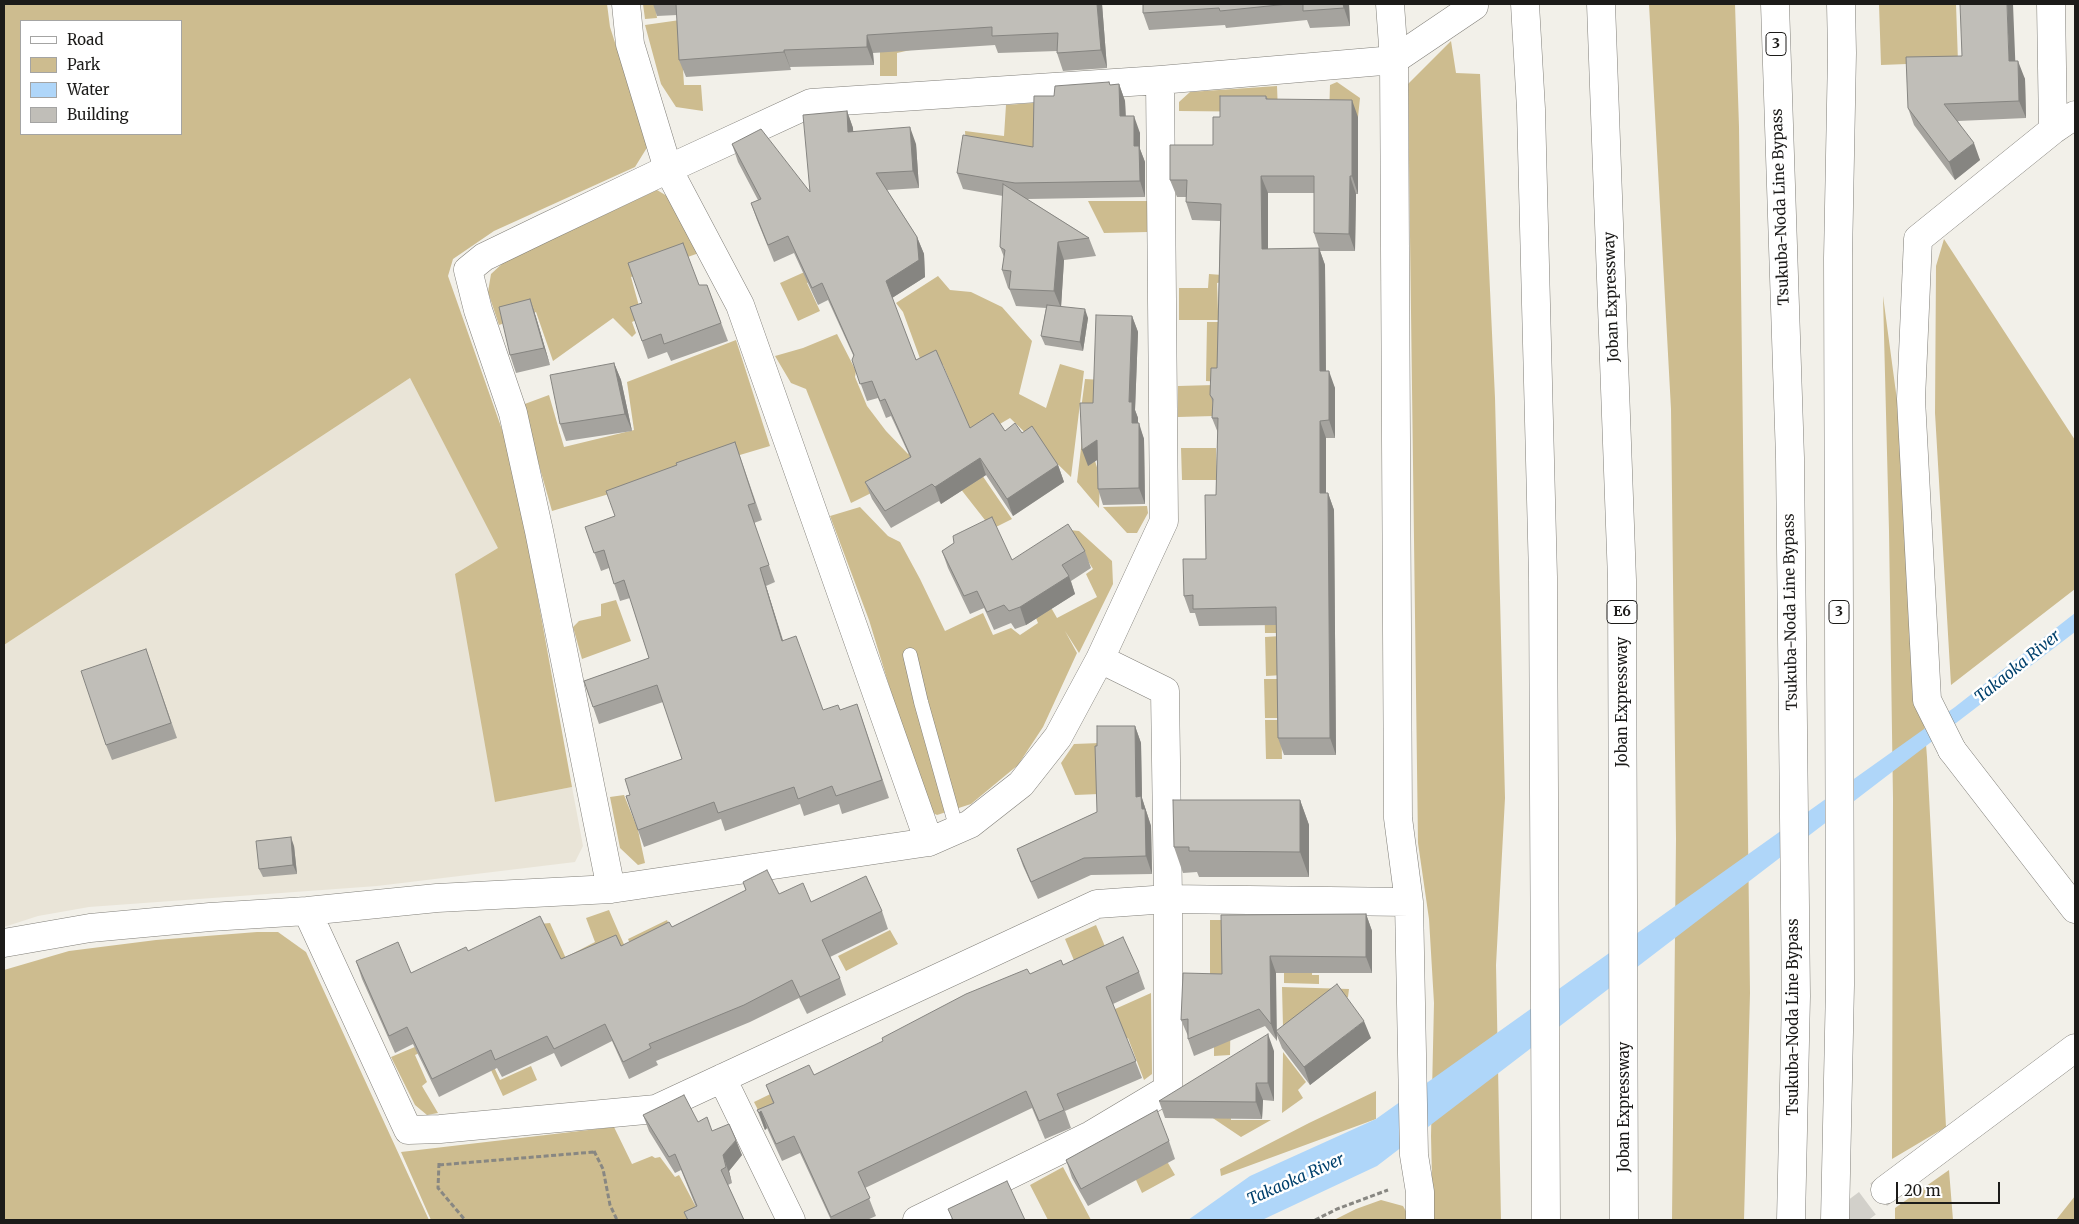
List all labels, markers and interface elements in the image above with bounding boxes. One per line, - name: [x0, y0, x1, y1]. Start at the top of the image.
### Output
- legend: [20, 20, 182, 135]
- text: Road: [67, 30, 103, 49]
- road number: 3: [1766, 33, 1786, 56]
- text: Park: [67, 55, 100, 74]
- text: Water: [67, 80, 109, 99]
- text: Building: [67, 105, 129, 124]
- street label: Tsukuba-Noda Line Bypass: [1769, 108, 1793, 306]
- street label: Joban Expressway: [1601, 231, 1623, 363]
- street label: Tsukuba-Noda Line Bypass: [1780, 513, 1802, 711]
- road number: E6: [1607, 600, 1637, 624]
- road number: 3: [1829, 600, 1849, 624]
- water label: Takaoka River: [1971, 627, 2065, 707]
- street label: Joban Expressway: [1614, 637, 1632, 767]
- street label: Tsukuba-Noda Line Bypass: [1785, 918, 1803, 1116]
- street label: Joban Expressway: [1616, 1042, 1634, 1172]
- water label: Takaoka River: [1244, 1150, 1348, 1210]
- scale bar: [1899, 1172, 2003, 1204]
- text: 20 m: [1904, 1181, 1941, 1200]

